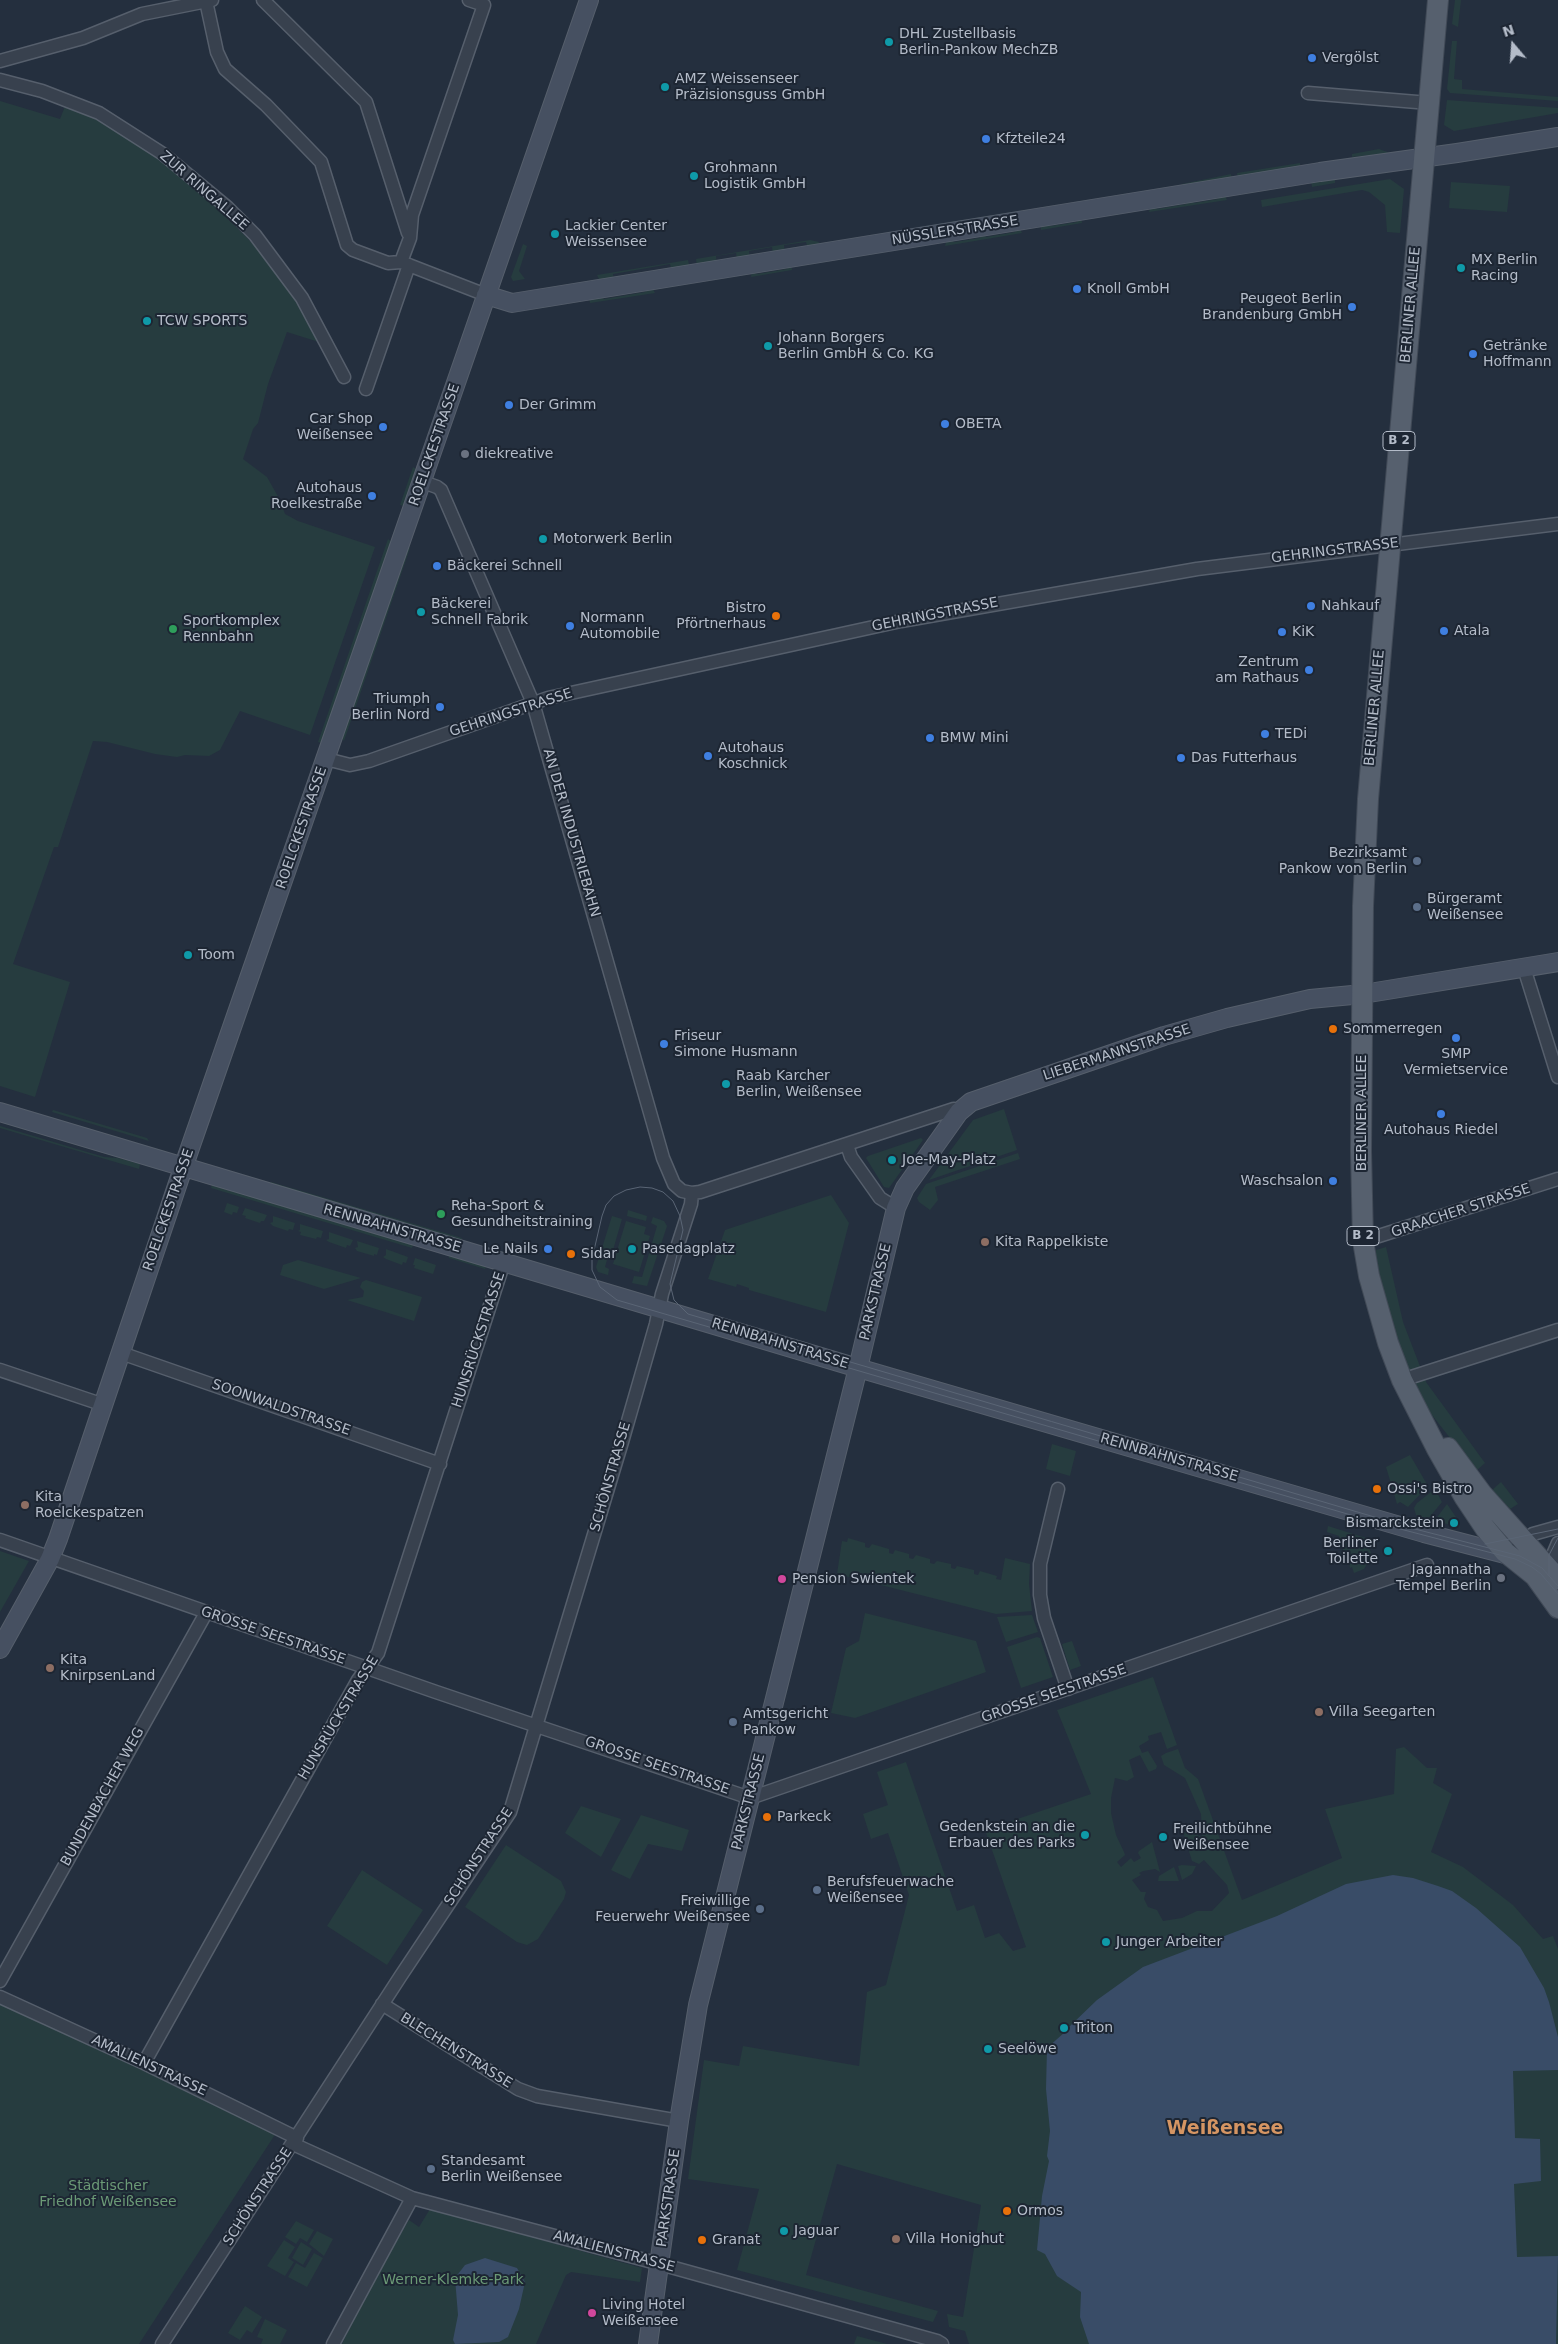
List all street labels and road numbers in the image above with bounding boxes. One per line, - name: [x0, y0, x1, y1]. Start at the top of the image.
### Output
- street label: ZUR RINGALLEE: [156, 148, 252, 234]
- street label: NÜSSLERSTRASSE: [891, 213, 1019, 249]
- street label: BERLINER ALLEE: [1398, 246, 1424, 364]
- street label: ROELCKESTRASSE: [406, 382, 464, 508]
- road number: B 2: [1383, 432, 1415, 451]
- street label: GEHRINGSTRASSE: [1270, 535, 1400, 567]
- street label: GEHRINGSTRASSE: [870, 595, 1000, 635]
- street label: BERLINER ALLEE: [1362, 649, 1388, 767]
- street label: GEHRINGSTRASSE: [447, 685, 575, 741]
- street label: AN DER INDUSTRIEBAHN: [539, 747, 603, 919]
- street label: ROELCKESTRASSE: [273, 765, 331, 891]
- street label: LIEBERMANNSTRASSE: [1041, 1021, 1193, 1085]
- street label: BERLINER ALLEE: [1354, 1055, 1370, 1171]
- street label: ROELCKESTRASSE: [140, 1147, 198, 1273]
- street label: GRAACHER STRASSE: [1389, 1181, 1533, 1241]
- street label: RENNBAHNSTRASSE: [321, 1201, 463, 1257]
- road number: B 2: [1347, 1226, 1379, 1246]
- street label: PARKSTRASSE: [857, 1242, 895, 1342]
- street label: HUNSRÜCKSTRASSE: [449, 1270, 509, 1410]
- street label: RENNBAHNSTRASSE: [709, 1315, 851, 1373]
- street label: SOONWALDSTRASSE: [210, 1376, 352, 1440]
- street label: SCHÖNSTRASSE: [587, 1420, 635, 1534]
- street label: RENNBAHNSTRASSE: [1098, 1430, 1240, 1486]
- street label: GROSSE SEESTRASSE: [198, 1603, 348, 1669]
- street label: HUNSRÜCKSTRASSE: [295, 1653, 383, 1783]
- street label: GROSSE SEESTRASSE: [979, 1661, 1129, 1727]
- street label: BUNDENBACHER WEG: [58, 1725, 148, 1869]
- street label: GROSSE SEESTRASSE: [582, 1733, 732, 1799]
- street label: PARKSTRASSE: [729, 1752, 769, 1852]
- street label: SCHÖNSTRASSE: [441, 1805, 517, 1909]
- street label: BLECHENSTRASSE: [397, 2010, 515, 2092]
- street label: AMALIENSTRASSE: [89, 2032, 209, 2100]
- street label: SCHÖNSTRASSE: [220, 2145, 296, 2249]
- street label: PARKSTRASSE: [654, 2148, 684, 2248]
- street label: AMALIENSTRASSE: [551, 2228, 677, 2276]

